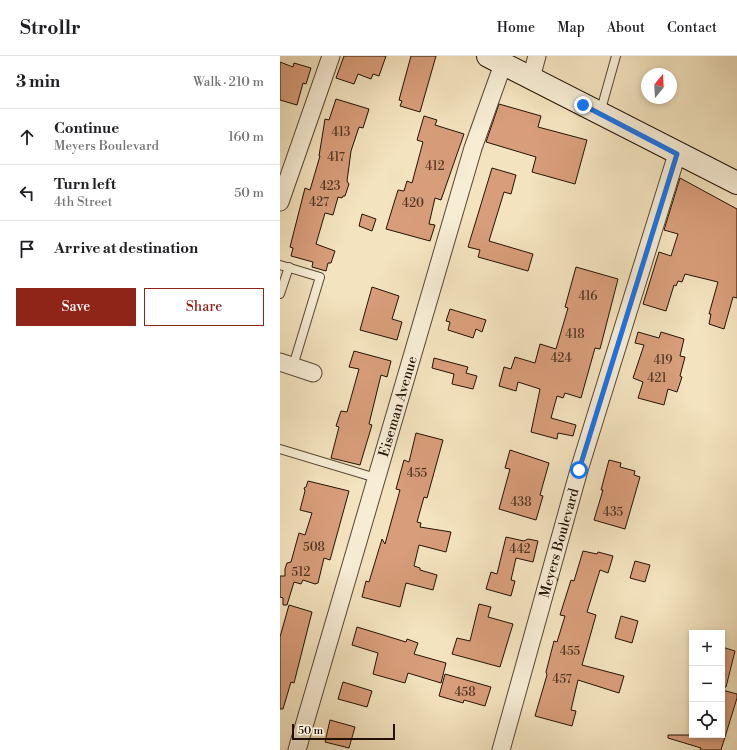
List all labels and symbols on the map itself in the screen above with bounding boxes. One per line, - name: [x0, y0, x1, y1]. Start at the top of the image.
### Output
- north arrow: [641, 68, 677, 104]
- route end: [574, 96, 592, 114]
- house number: 413: [332, 125, 351, 140]
- house number: 417: [327, 150, 345, 165]
- house number: 412: [425, 159, 445, 174]
- house number: 423: [320, 179, 341, 194]
- house number: 427: [309, 195, 329, 210]
- house number: 420: [402, 196, 424, 211]
- house number: 416: [578, 289, 598, 304]
- house number: 418: [565, 327, 585, 342]
- house number: 424: [550, 351, 572, 366]
- house number: 419: [653, 353, 673, 368]
- street label: Eiseman Avenue: [375, 354, 422, 459]
- house number: 421: [647, 371, 667, 386]
- route start: [570, 461, 588, 479]
- house number: 455: [407, 466, 428, 481]
- street label: Meyers Boulevard: [536, 486, 583, 600]
- house number: 438: [510, 495, 532, 510]
- house number: 435: [603, 505, 624, 520]
- house number: 508: [303, 540, 325, 555]
- house number: 442: [509, 542, 531, 557]
- house number: 512: [292, 565, 311, 580]
- house number: 455: [560, 644, 581, 659]
- house number: 457: [552, 672, 572, 687]
- house number: 458: [454, 685, 476, 700]
- scale bar: [292, 722, 395, 741]

